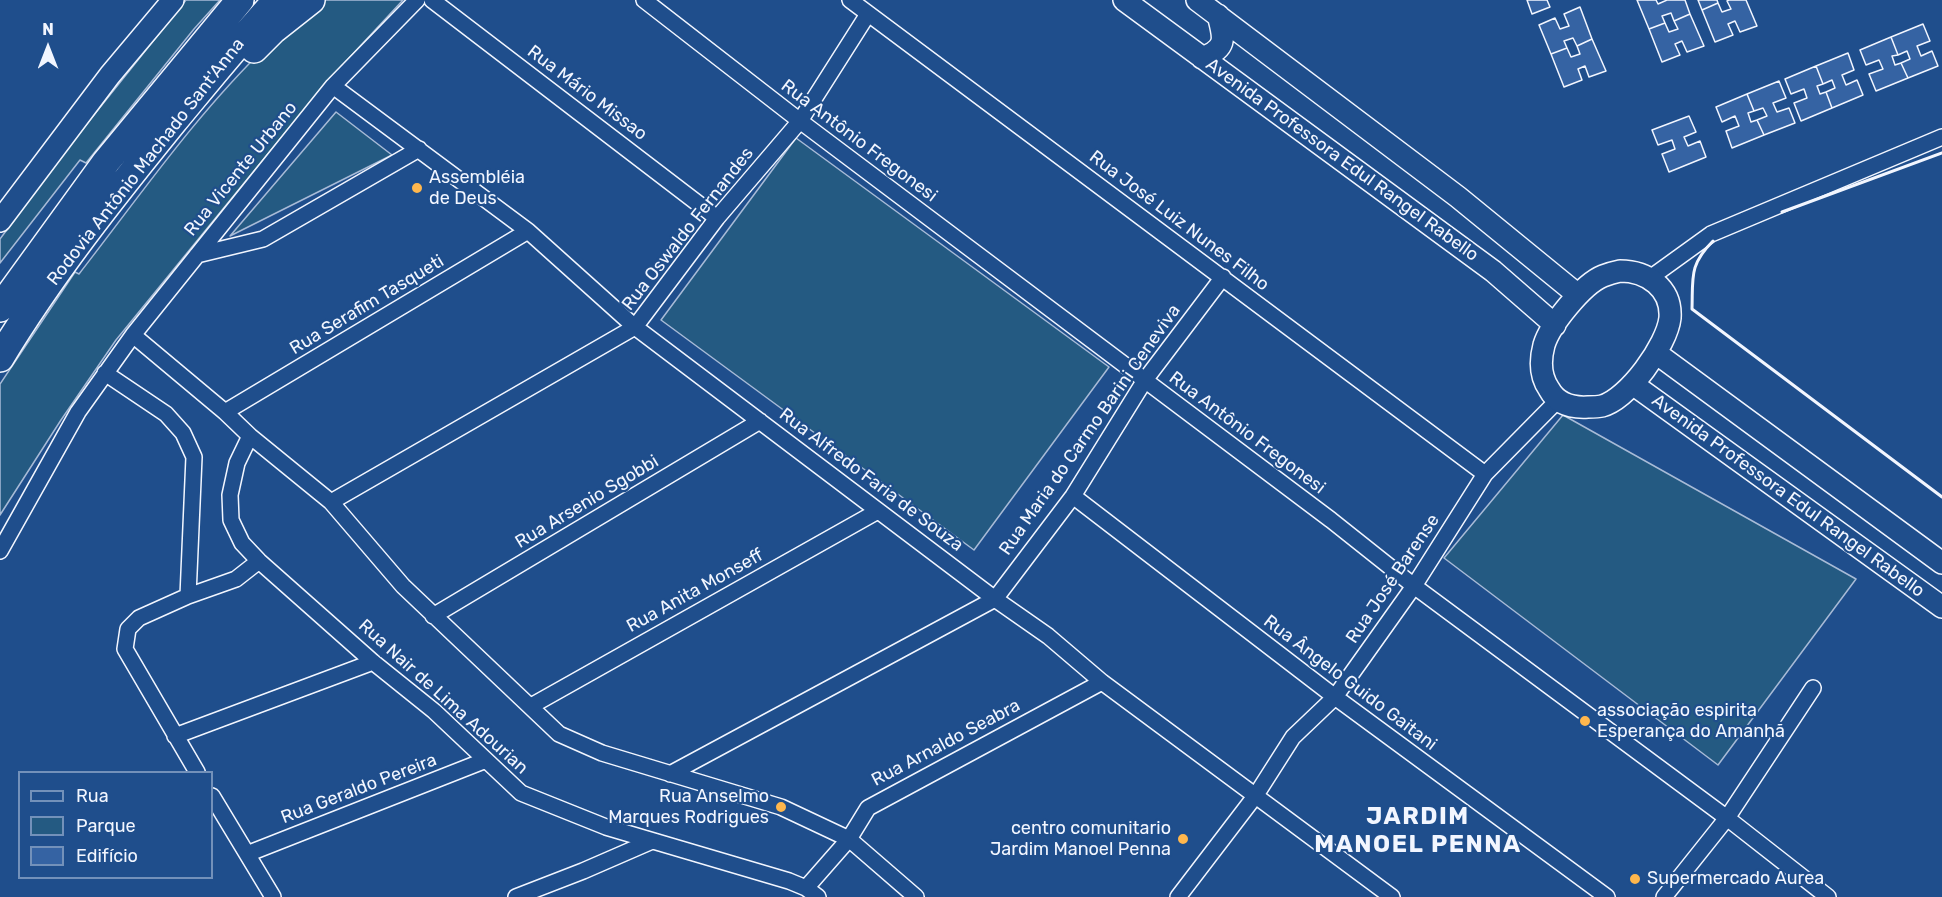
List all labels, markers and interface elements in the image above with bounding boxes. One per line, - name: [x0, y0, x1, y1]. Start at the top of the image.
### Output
- north arrow: [18, 18, 78, 78]
- text: N: [42, 20, 54, 39]
- street label: Rodovia Antônio Machado Sant'Anna: [43, 34, 249, 290]
- street label: Rua Mário Missao: [523, 41, 651, 145]
- street label: Avenida Professora Edul Rangel Rabello: [1202, 54, 1482, 266]
- street label: Rua Antônio Fregonesi: [777, 75, 941, 207]
- street label: Rua Vicente Urbano: [180, 97, 302, 241]
- street label: Rua Oswaldo Fernandes: [618, 143, 758, 315]
- street label: Rua José Luiz Nunes Filho: [1085, 146, 1273, 296]
- place label: Assembléia de Deus: [429, 167, 525, 210]
- marker: Assembléia de Deus: [410, 181, 424, 195]
- street label: Rua Serafim Tasqueti: [286, 250, 448, 360]
- street label: Rua Maria do Carmo Barini Ceneviva: [995, 300, 1185, 560]
- street label: Rua Antônio Fregonesi: [1165, 367, 1329, 499]
- street label: Avenida Professora Edul Rangel Rabello: [1648, 390, 1928, 602]
- street label: Rua Alfredo Faria de Souza: [775, 404, 967, 556]
- street label: Rua Arsenio Sgobbi: [511, 451, 663, 553]
- street label: Rua José Barense: [1342, 510, 1444, 648]
- street label: Rua Anita Monseff: [623, 545, 767, 637]
- street label: Rua Ângelo Guido Gaitani: [1259, 611, 1441, 755]
- street label: Rua Nair de Lima Adourian: [354, 615, 532, 779]
- street label: Rua Arnaldo Seabra: [868, 695, 1024, 791]
- place label: associação espirita Esperança do Amanhã: [1597, 700, 1785, 742]
- marker: associação espirita Esperança do Amanhã: [1578, 714, 1592, 728]
- street label: Rua Geraldo Pereira: [278, 749, 440, 829]
- legend: [18, 771, 213, 879]
- text: Rua: [76, 785, 109, 807]
- place label: Rua Anselmo Marques Rodrigues: [608, 786, 769, 828]
- marker: Rua Anselmo Marques Rodrigues: [774, 800, 788, 814]
- district label: JARDIM MANOEL PENNA: [1314, 803, 1522, 859]
- text: Parque: [76, 815, 136, 837]
- place label: centro comunitario Jardim Manoel Penna: [990, 818, 1171, 860]
- marker: centro comunitario Jardim Manoel Penna: [1176, 832, 1190, 846]
- text: Edifício: [76, 845, 138, 867]
- place label: Supermercado Aurea: [1647, 868, 1824, 890]
- marker: Supermercado Aurea: [1628, 872, 1642, 886]

